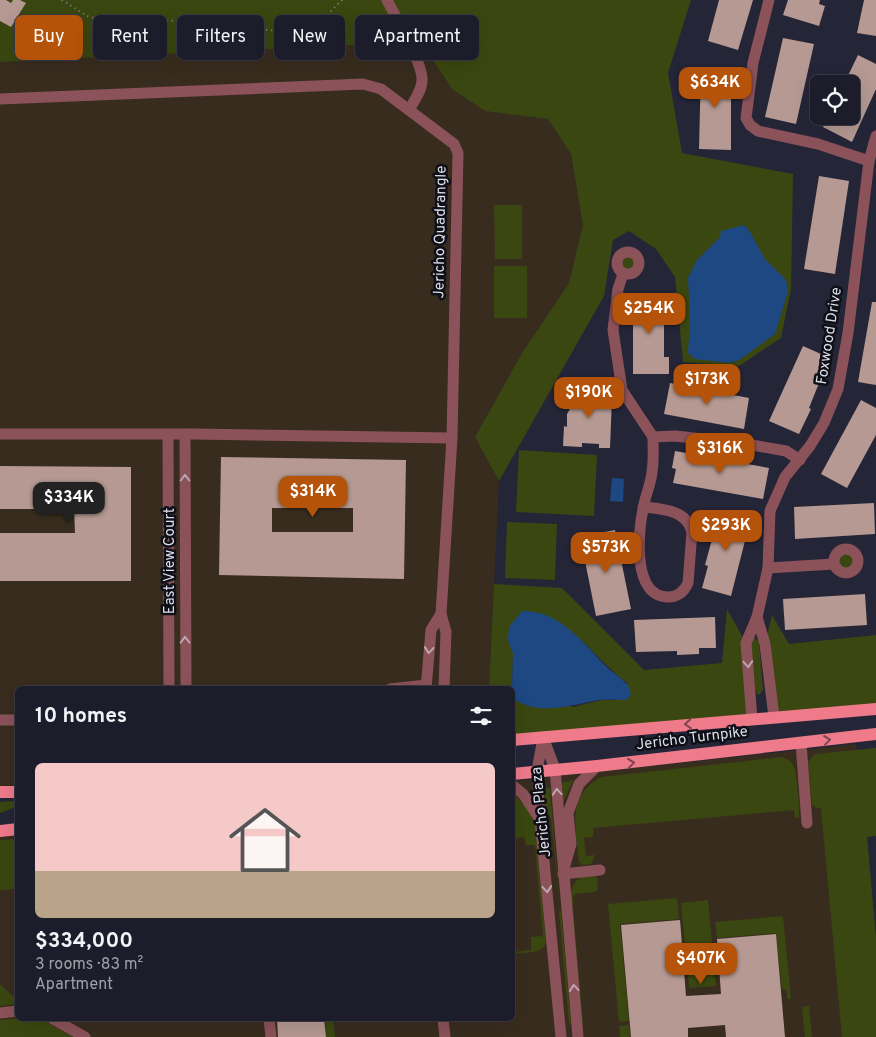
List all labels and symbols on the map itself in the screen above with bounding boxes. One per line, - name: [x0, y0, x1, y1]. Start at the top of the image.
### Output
- pin: $634K: [680, 66, 750, 109]
- street label: Jericho Quadrangle: [430, 165, 452, 299]
- street label: Foxwood Drive: [813, 286, 847, 386]
- pin: $254K: [614, 292, 684, 335]
- pin: $173K: [672, 364, 742, 406]
- pin: $190K: [554, 376, 624, 419]
- pin: $316K: [685, 432, 755, 475]
- one-way arrow: [180, 473, 190, 481]
- pin: $314K: [278, 476, 348, 518]
- pin: $334K: [34, 482, 104, 524]
- street label: East View Court: [161, 508, 180, 614]
- pin: $293K: [691, 510, 761, 552]
- pin: $573K: [571, 532, 641, 574]
- one-way arrow: [180, 636, 190, 644]
- one-way arrow: [424, 646, 435, 654]
- one-way arrow: [742, 660, 753, 668]
- one-way arrow: [684, 719, 692, 730]
- street label: Jericho Turnpike: [635, 723, 749, 755]
- one-way arrow: [823, 735, 831, 746]
- one-way arrow: [627, 758, 635, 769]
- street label: Jericho Plaza: [528, 766, 556, 858]
- one-way arrow: [552, 787, 563, 795]
- one-way arrow: [541, 886, 552, 894]
- pin: $407K: [666, 942, 736, 985]
- one-way arrow: [568, 984, 579, 992]

